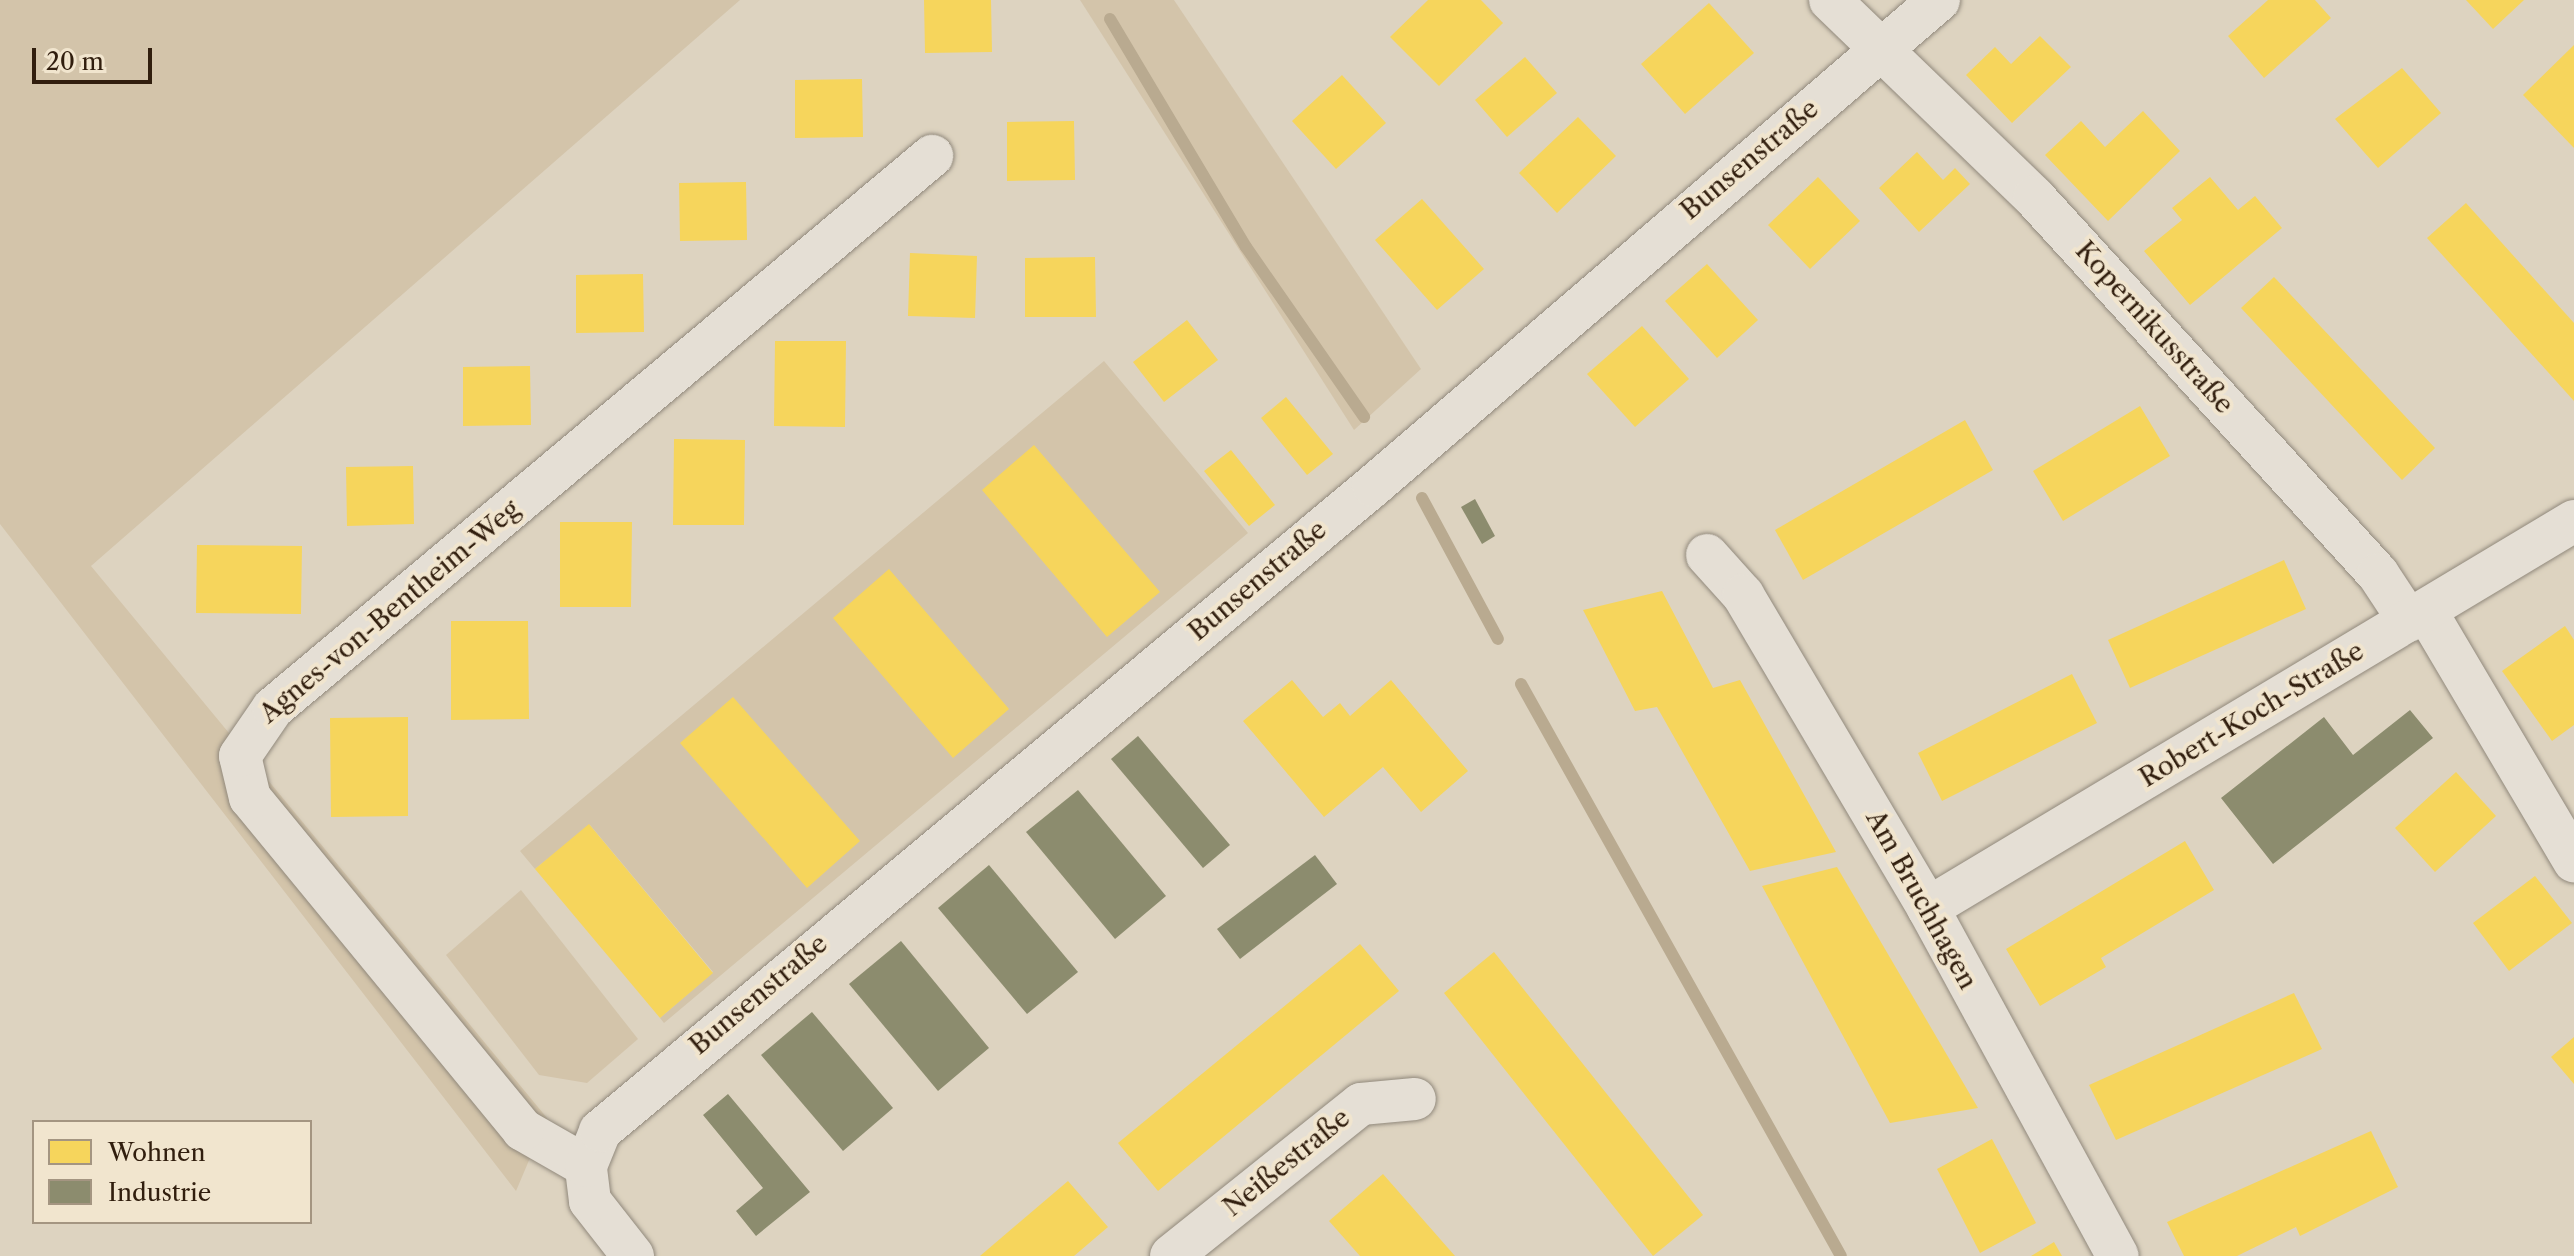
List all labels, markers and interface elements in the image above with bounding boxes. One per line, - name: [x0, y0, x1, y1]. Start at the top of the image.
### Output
- scale bar: [36, 32, 156, 82]
- text: 20 m: [46, 47, 104, 76]
- street label: Bunsenstraße: [1675, 93, 1825, 227]
- street label: Kopernikusstraße: [2069, 235, 2239, 421]
- street label: Agnes-von-Bentheim-Weg: [254, 494, 526, 730]
- street label: Bunsenstraße: [1183, 514, 1333, 648]
- street label: Robert-Koch-Straße: [2134, 636, 2370, 794]
- street label: Am Bruchhagen: [1859, 805, 1983, 995]
- street label: Bunsenstraße: [684, 928, 834, 1062]
- street label: Neißestraße: [1218, 1103, 1356, 1223]
- legend: [32, 1120, 312, 1224]
- text: Wohnen: [108, 1138, 206, 1167]
- text: Industrie: [108, 1178, 211, 1207]

